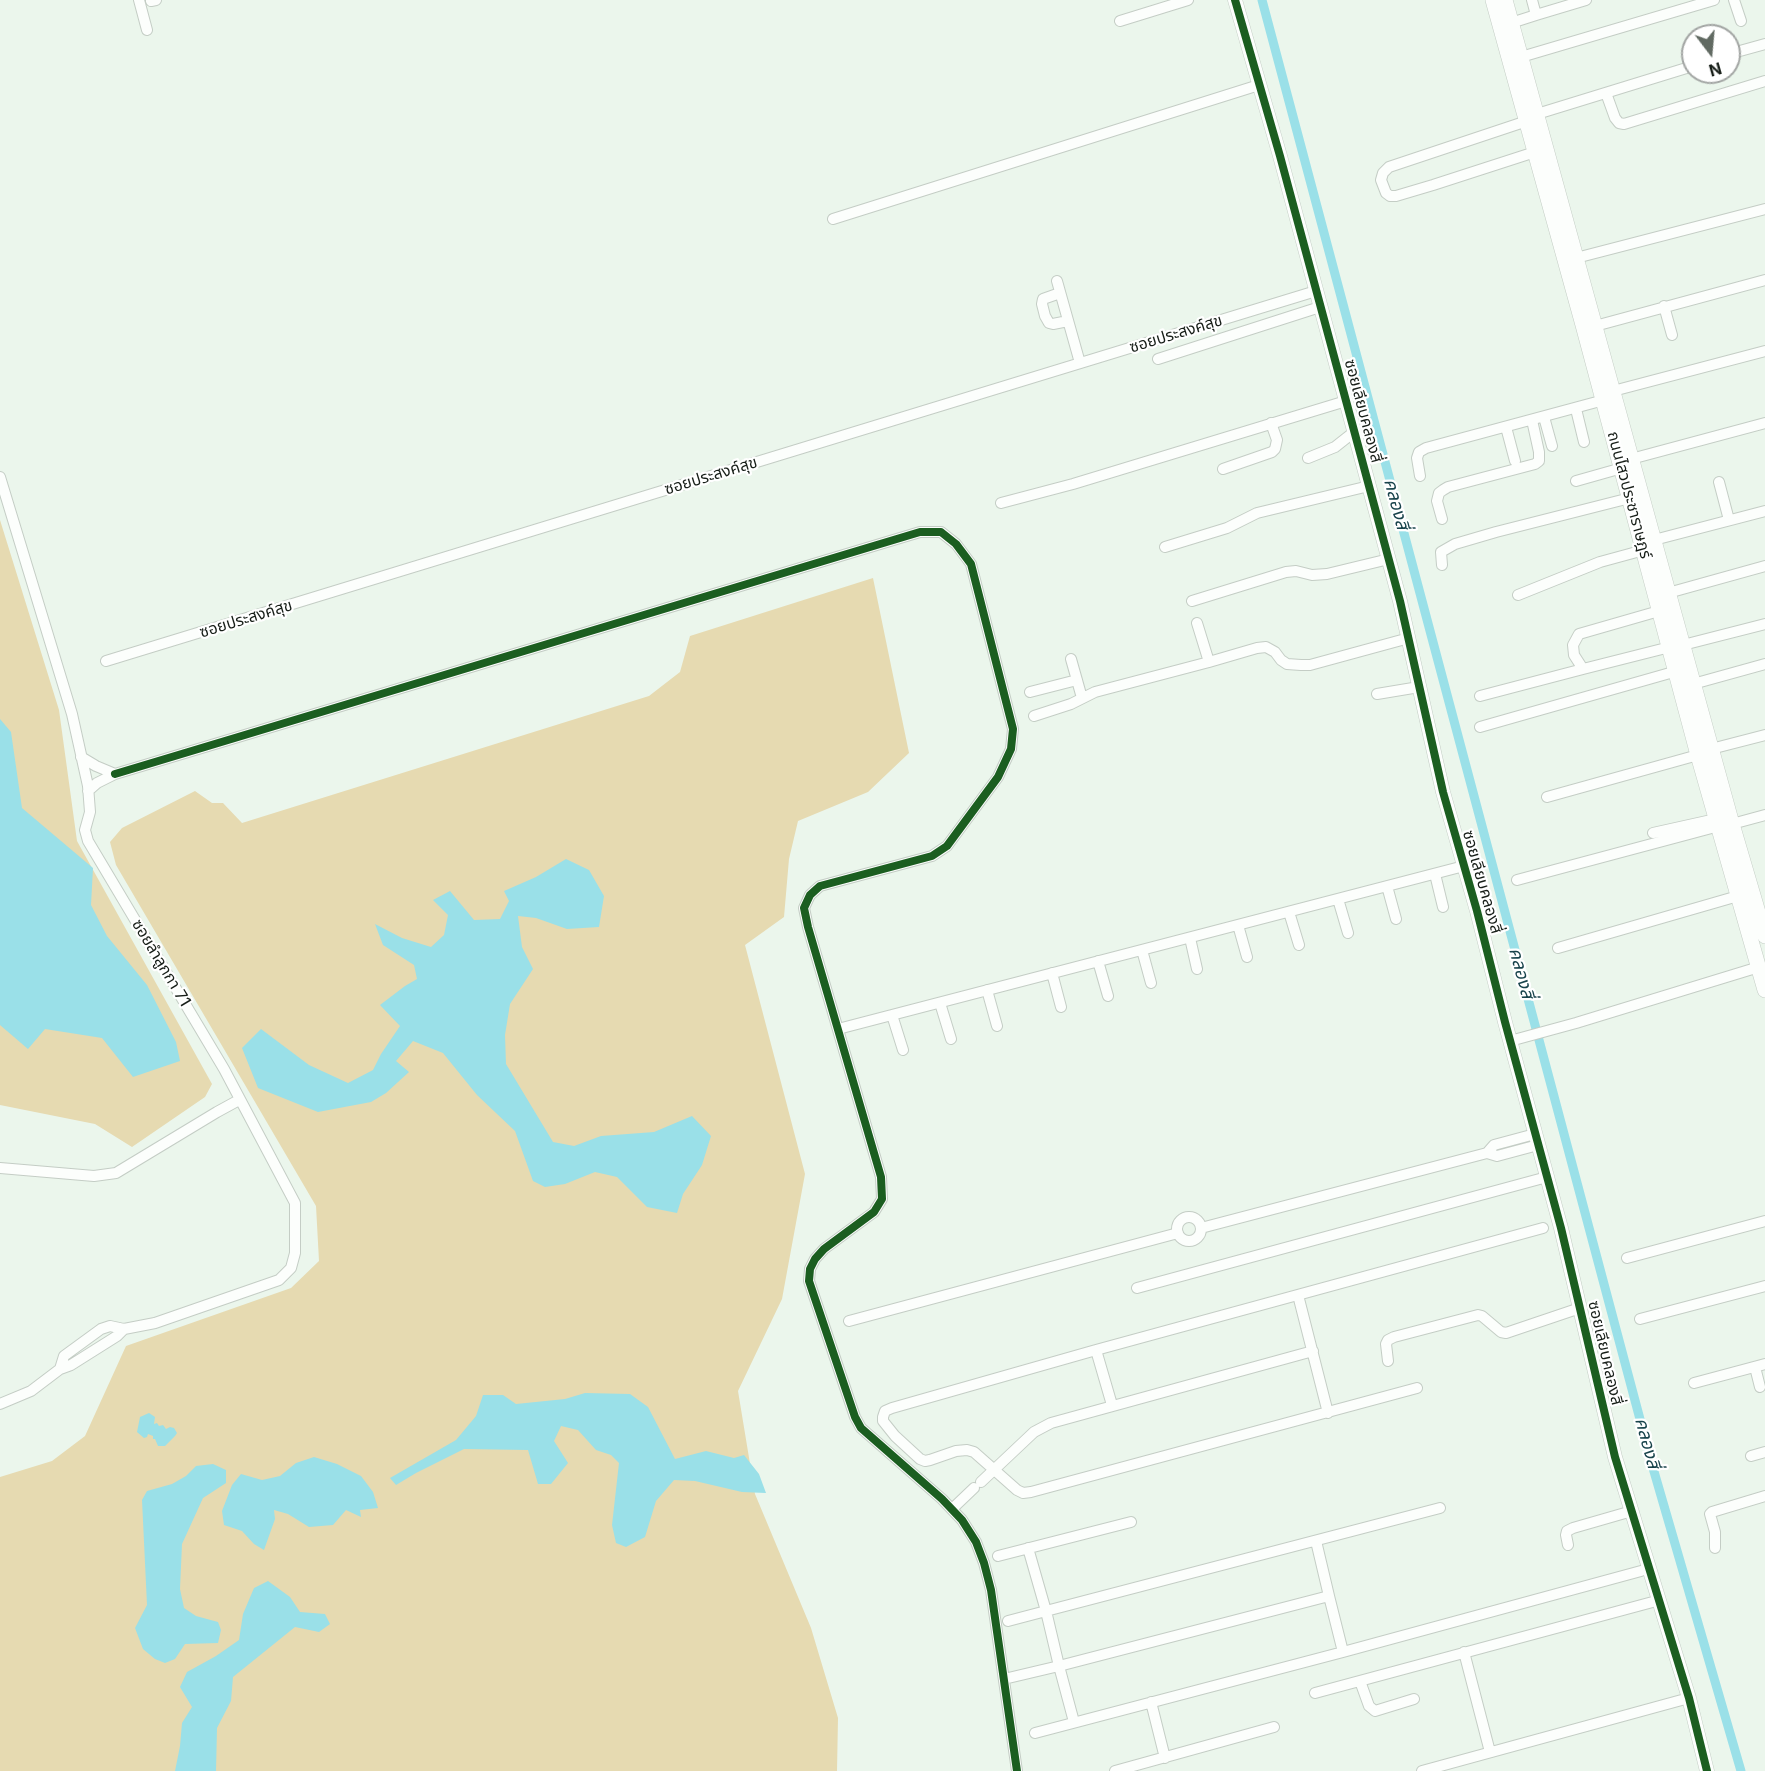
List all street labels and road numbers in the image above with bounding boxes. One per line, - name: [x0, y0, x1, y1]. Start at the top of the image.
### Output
- street label: ซอยประสงค์สุข: [1127, 311, 1225, 357]
- street label: ซอยเลียบคลองสี่: [1340, 357, 1386, 465]
- street label: ถนนไสวประชาราษฎร์: [1603, 429, 1655, 561]
- street label: ซอยประสงค์สุข: [662, 453, 760, 499]
- street label: ซอยประสงค์สุข: [197, 596, 295, 642]
- street label: ซอยเลียบคลองสี่: [1458, 828, 1506, 936]
- street label: ซอยลำลูกกา 71: [128, 916, 194, 1010]
- street label: ซอยเลียบคลองสี่: [1584, 1299, 1626, 1407]

